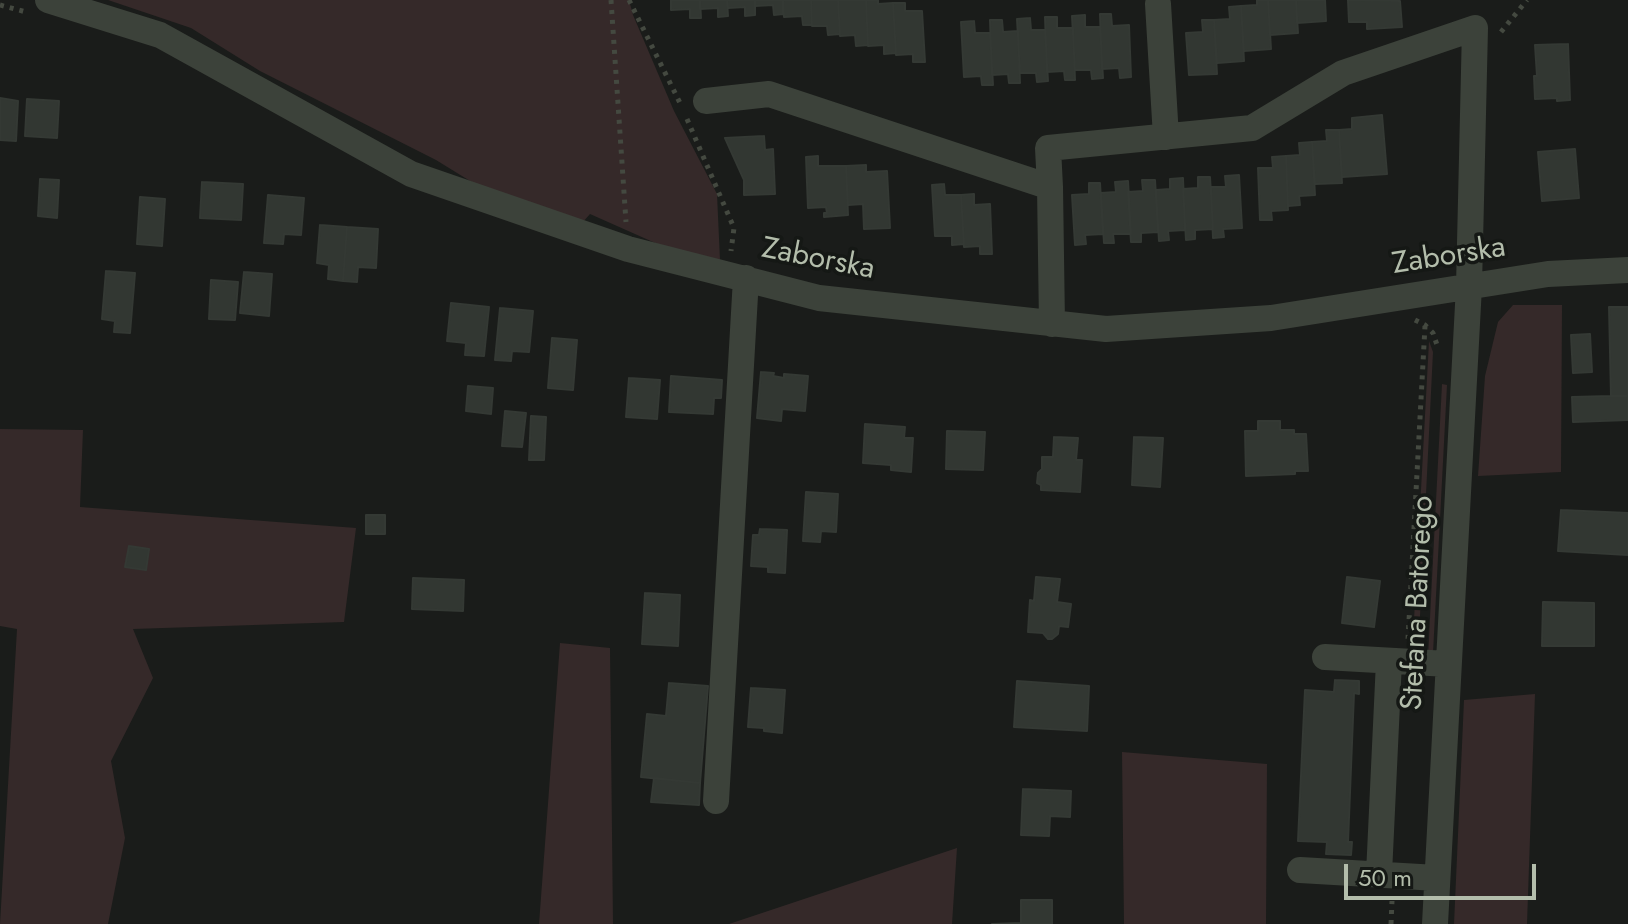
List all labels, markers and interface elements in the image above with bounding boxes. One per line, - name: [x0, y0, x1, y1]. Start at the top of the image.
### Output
- street label: Zaborska: [1390, 230, 1508, 284]
- street label: Zaborska: [758, 231, 878, 289]
- street label: Stefana Batorego: [1395, 495, 1443, 711]
- scale bar: [1348, 848, 1540, 898]
- text: 50 m: [1358, 860, 1412, 895]

